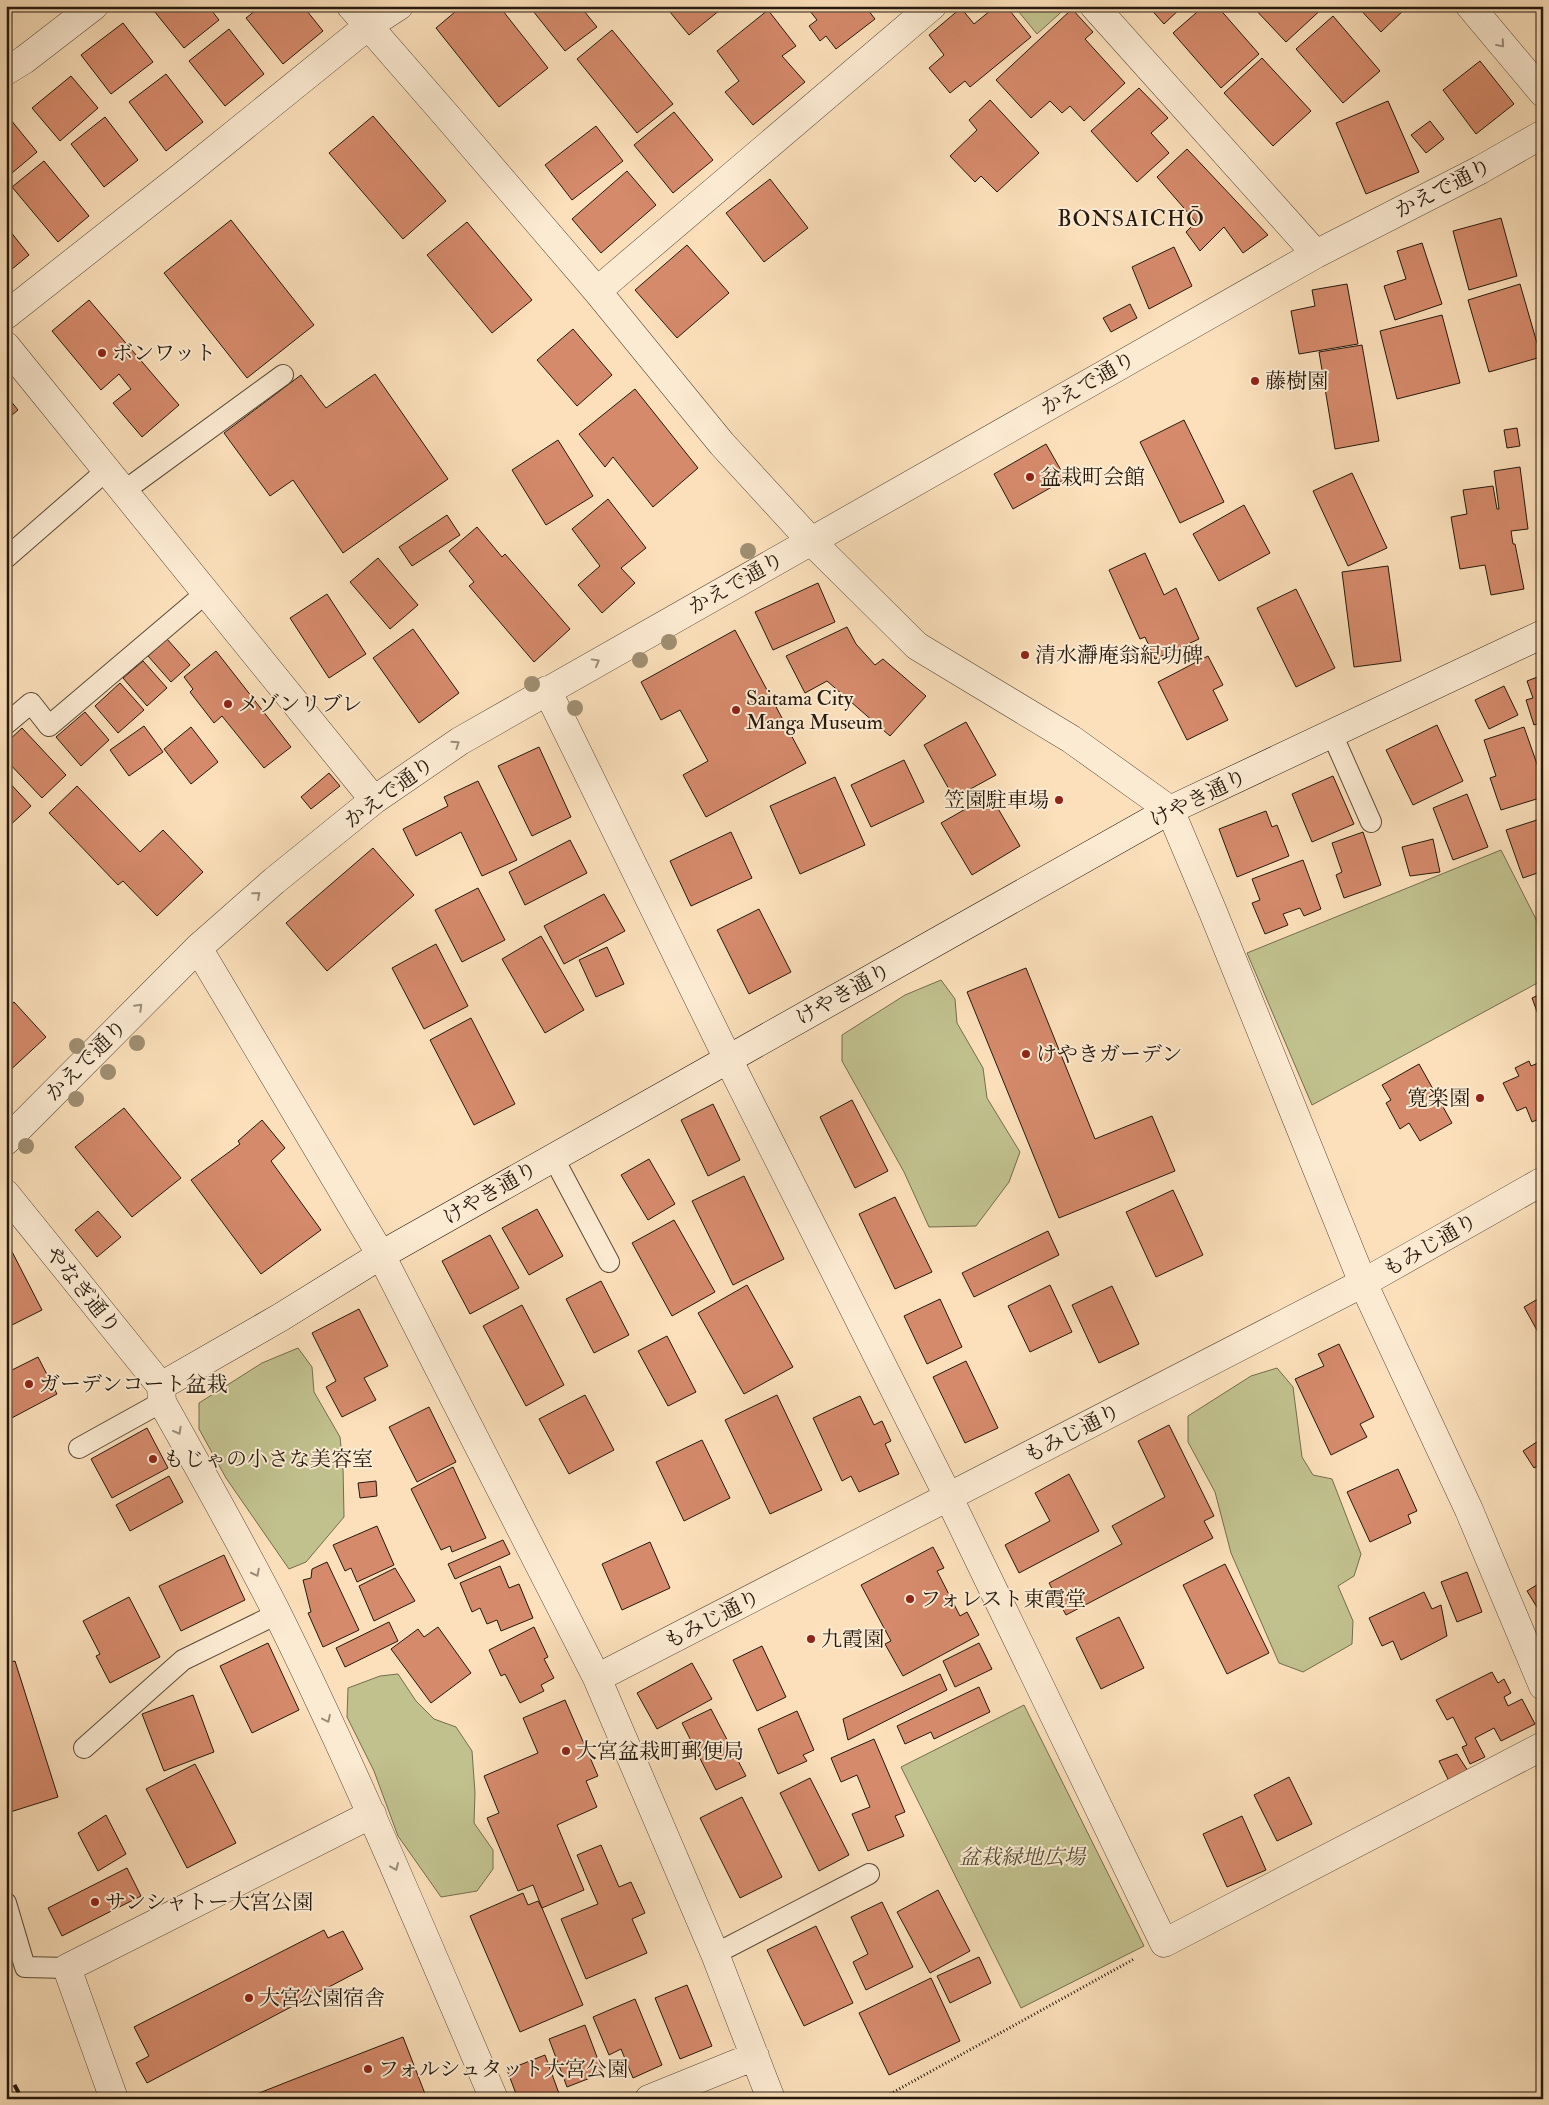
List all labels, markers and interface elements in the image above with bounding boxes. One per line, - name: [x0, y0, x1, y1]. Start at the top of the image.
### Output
- one-way arrow: [1496, 38, 1505, 47]
- street label: かえで通り: [1390, 153, 1496, 224]
- district label: BONSAICHŌ: [1057, 205, 1205, 233]
- place label: ボンワット: [112, 340, 216, 367]
- street label: かえで通り: [1036, 345, 1140, 421]
- marker: ボンワット: [96, 347, 108, 359]
- place label: 藤樹園: [1265, 368, 1328, 395]
- marker: 藤樹園: [1249, 375, 1261, 387]
- place label: 盆栽町会館: [1040, 464, 1145, 491]
- marker: 盆栽町会館: [1024, 471, 1036, 483]
- street label: かえで通り: [684, 546, 789, 621]
- place label: 清水瀞庵翁紀功碑: [1035, 642, 1203, 669]
- marker: 清水瀞庵翁紀功碑: [1019, 649, 1031, 661]
- one-way arrow: [591, 658, 600, 668]
- place label: Saitama City Manga Museum: [746, 685, 883, 736]
- place label: メゾンリブレ: [238, 691, 363, 718]
- marker: メゾンリブレ: [222, 698, 234, 710]
- marker: Saitama City Manga Museum: [730, 704, 742, 716]
- one-way arrow: [450, 741, 460, 750]
- street label: かえで通り: [339, 751, 440, 834]
- street label: けやき通り: [1145, 763, 1251, 834]
- place label: 笠園駐車場: [944, 787, 1049, 814]
- marker: 笠園駐車場: [1053, 794, 1065, 806]
- one-way arrow: [252, 892, 261, 901]
- street label: けやき通り: [791, 957, 896, 1032]
- one-way arrow: [133, 1003, 142, 1012]
- street label: かえで通り: [40, 1014, 133, 1107]
- place label: けやきガーデン: [1036, 1041, 1183, 1068]
- marker: けやきガーデン: [1020, 1048, 1032, 1060]
- place label: 寛楽園: [1407, 1085, 1470, 1112]
- marker: 寛楽園: [1474, 1092, 1486, 1104]
- street label: けやき通り: [438, 1155, 542, 1231]
- street label: もみじ通り: [1378, 1207, 1482, 1283]
- street label: やなぎ通り: [39, 1241, 126, 1340]
- place label: ガーデンコート盆栽: [39, 1371, 228, 1398]
- marker: ガーデンコート盆栽: [23, 1378, 35, 1390]
- street label: もみじ通り: [1019, 1398, 1125, 1469]
- one-way arrow: [172, 1425, 182, 1434]
- place label: もじゃの小さな美容室: [163, 1446, 373, 1473]
- marker: もじゃの小さな美容室: [147, 1453, 159, 1465]
- one-way arrow: [250, 1568, 260, 1577]
- street label: もみじ通り: [659, 1584, 765, 1655]
- place label: フォレスト東霞堂: [920, 1586, 1086, 1613]
- marker: フォレスト東霞堂: [904, 1593, 916, 1605]
- place label: 九霞園: [821, 1626, 884, 1653]
- marker: 九霞園: [805, 1633, 817, 1645]
- one-way arrow: [321, 1714, 331, 1723]
- place label: 大宮盆栽町郵便局: [576, 1738, 744, 1765]
- marker: 大宮盆栽町郵便局: [560, 1745, 572, 1757]
- park label: 盆栽緑地広場: [959, 1844, 1087, 1871]
- one-way arrow: [388, 1862, 399, 1871]
- place label: サンシャトー大宮公園: [105, 1889, 313, 1916]
- marker: サンシャトー大宮公園: [89, 1896, 101, 1908]
- place label: 大宮公園宿舎: [259, 1985, 385, 2012]
- marker: 大宮公園宿舎: [243, 1992, 255, 2004]
- place label: フォルシュタット大宮公園: [378, 2056, 628, 2083]
- marker: フォルシュタット大宮公園: [362, 2063, 374, 2075]

